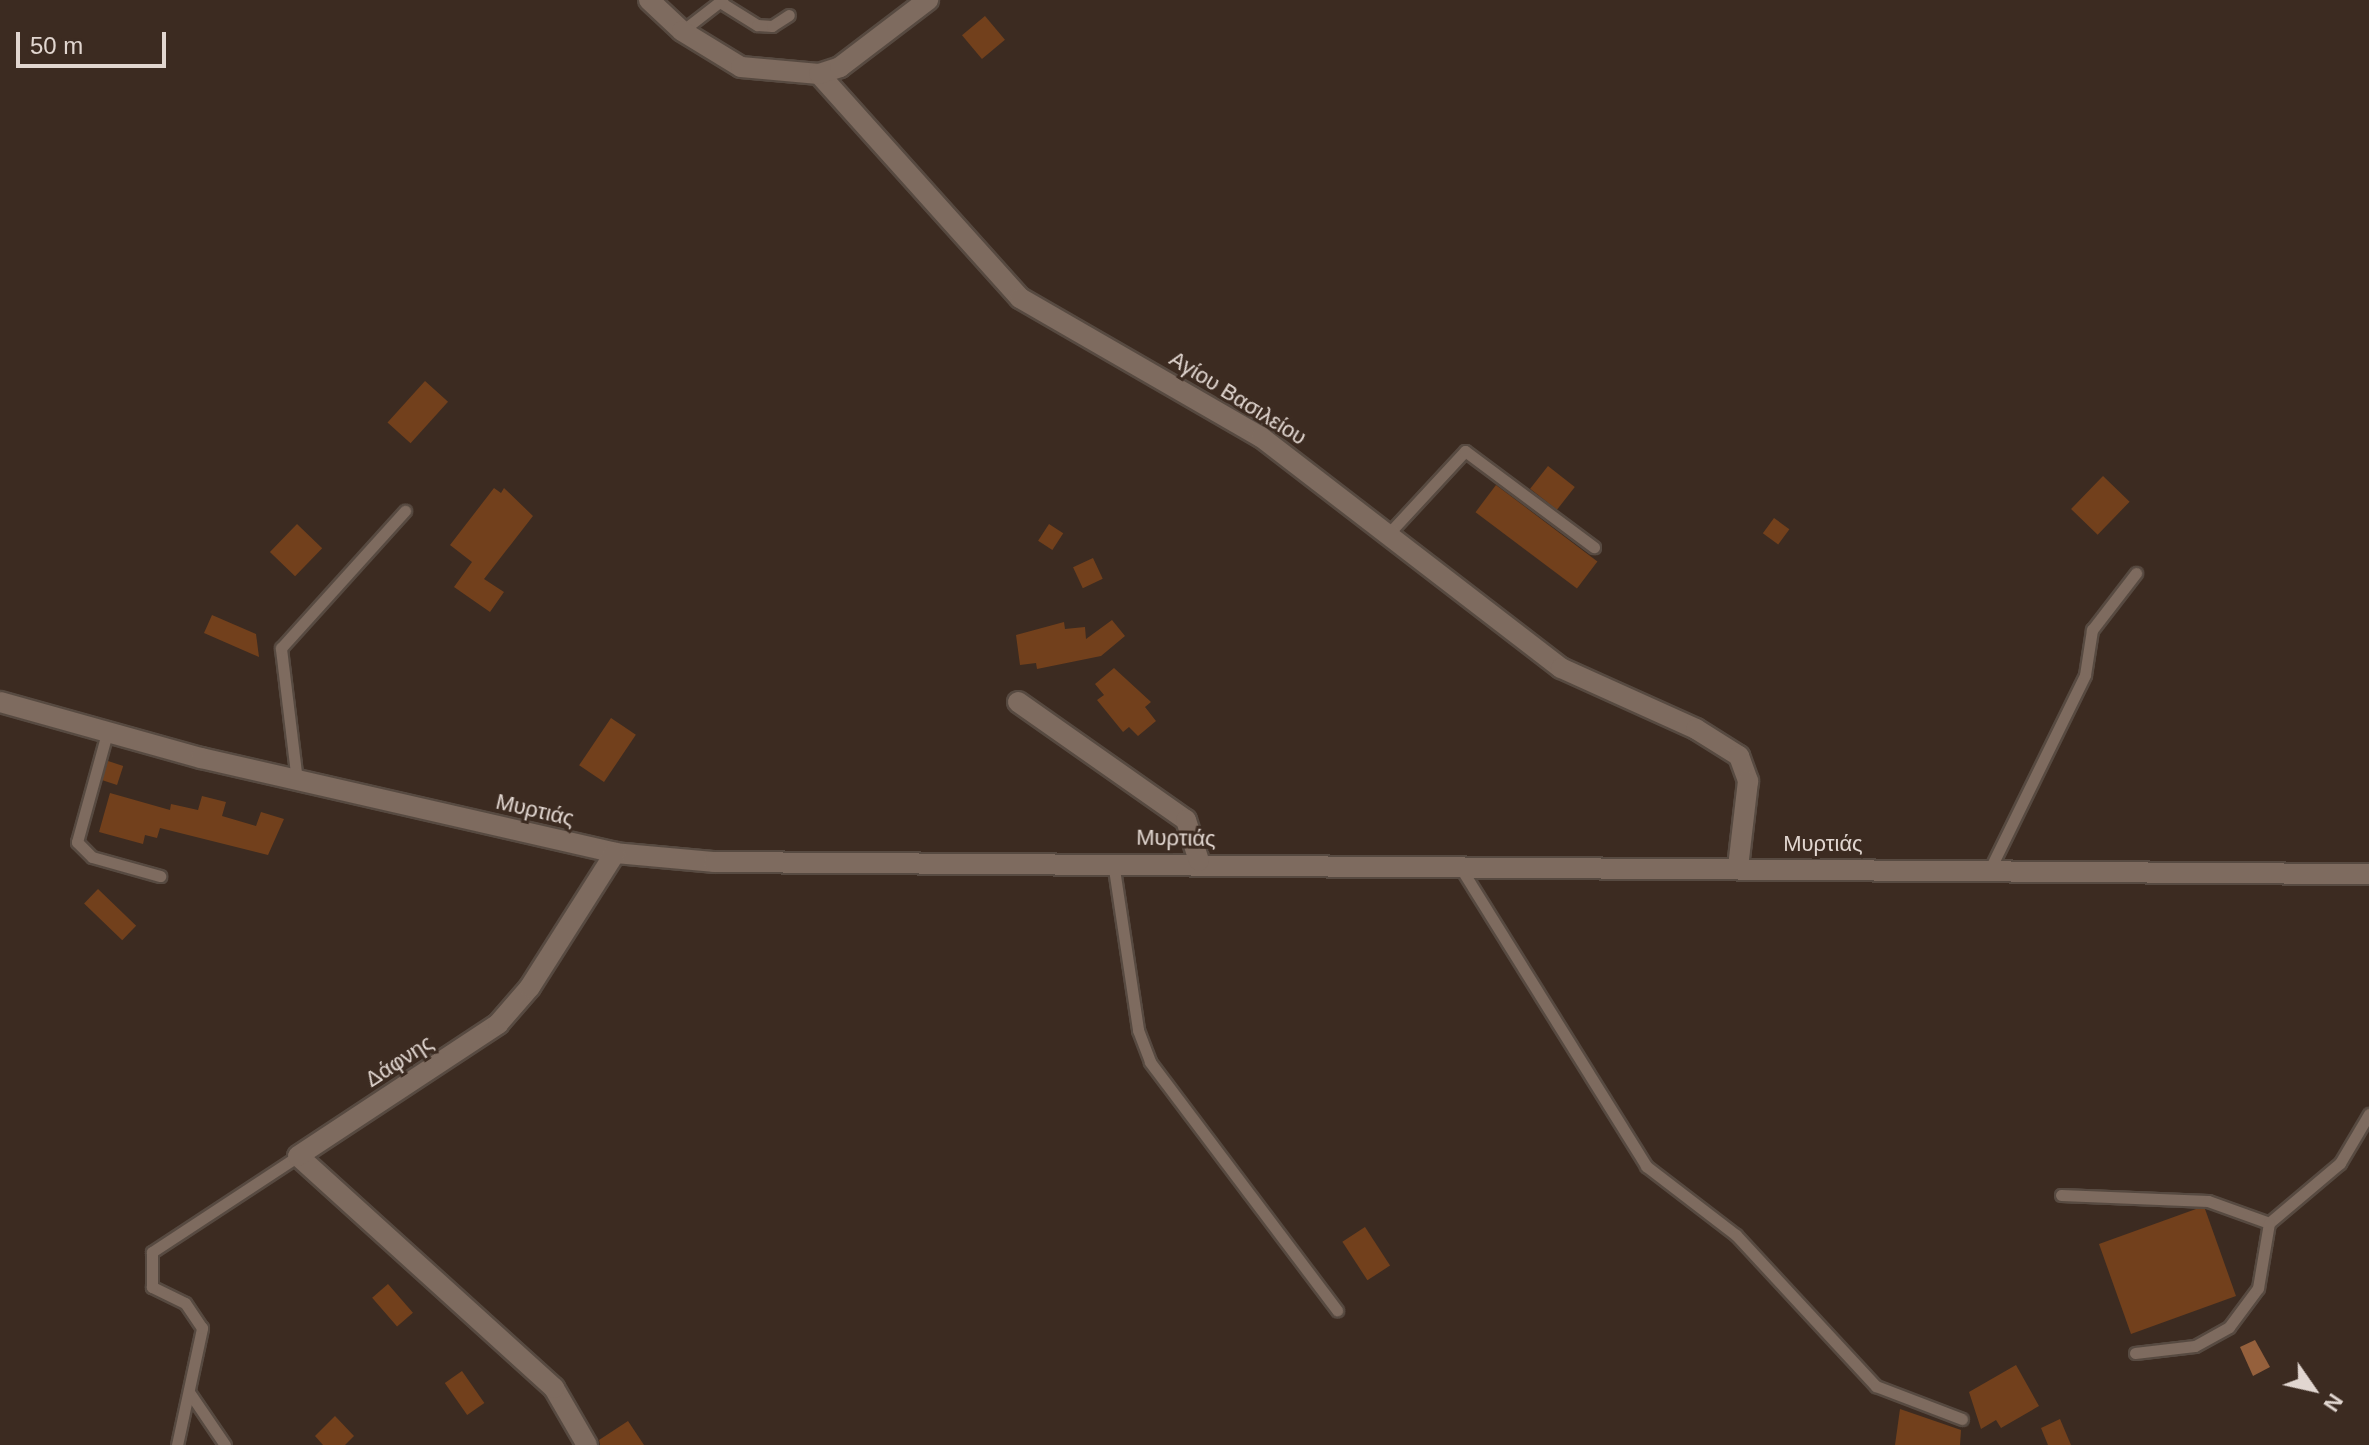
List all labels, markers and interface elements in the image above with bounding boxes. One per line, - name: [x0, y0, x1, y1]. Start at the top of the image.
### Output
- scale bar: [20, 16, 170, 66]
- text: 50 m: [30, 32, 83, 59]
- street label: Αγίου Βασιλείου: [1165, 345, 1311, 451]
- street label: Μυρτιάς: [493, 788, 577, 832]
- street label: Μυρτιάς: [1136, 824, 1216, 852]
- street label: Μυρτιάς: [1783, 831, 1863, 857]
- street label: Δάφνης: [360, 1029, 438, 1093]
- north arrow: [2273, 1349, 2353, 1429]
- text: N: [2319, 1389, 2348, 1416]

